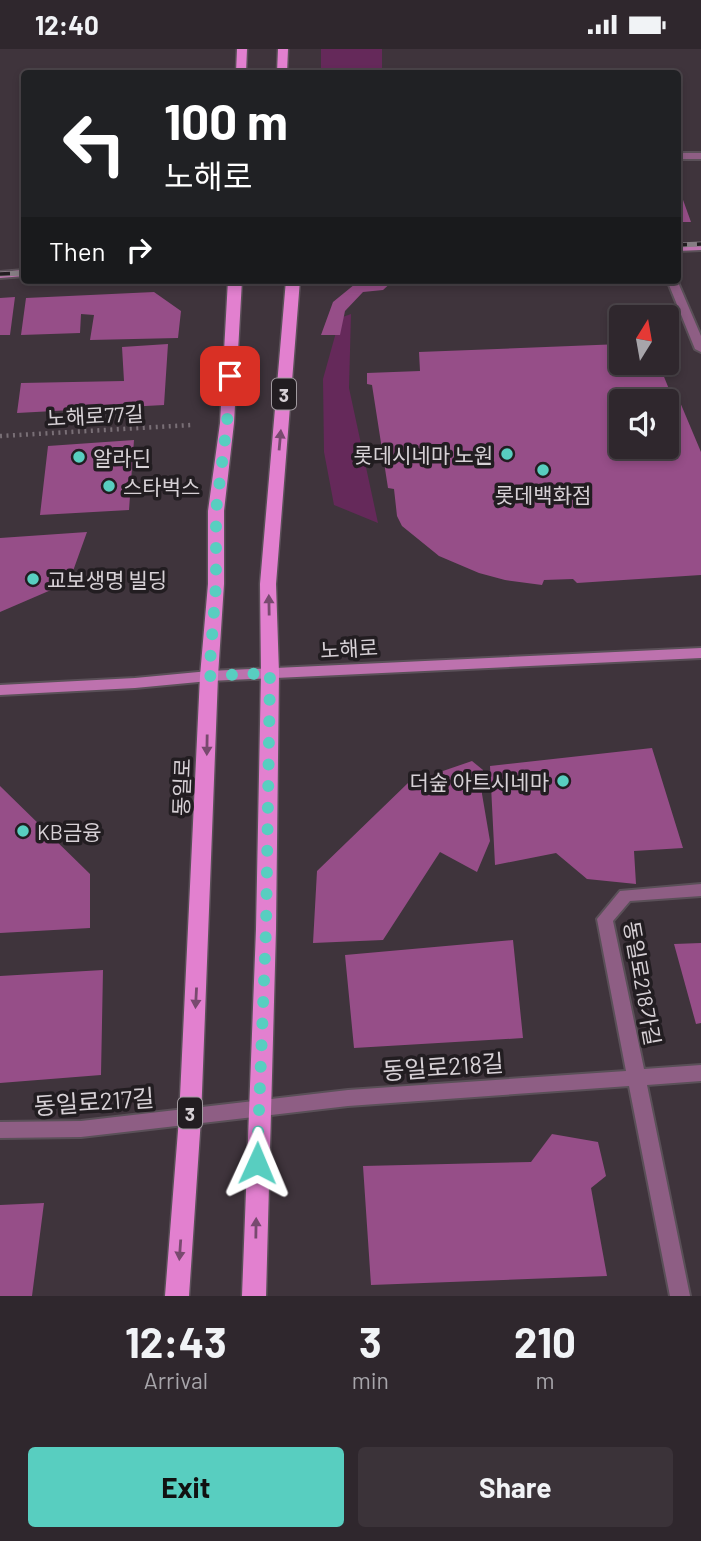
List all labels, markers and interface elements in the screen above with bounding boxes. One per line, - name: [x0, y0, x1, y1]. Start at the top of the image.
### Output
- text: 12:40: [35, 9, 99, 40]
- text: 100 m: [164, 91, 288, 150]
- icon: left: [49, 98, 140, 189]
- text: 노해로: [164, 156, 252, 194]
- icon: right: [120, 231, 158, 269]
- text: Then: [49, 235, 106, 266]
- north arrow: [609, 305, 679, 375]
- map controls: [609, 305, 679, 459]
- pin: [200, 346, 260, 406]
- icon: arrive: [211, 357, 249, 395]
- road number: 3: [272, 379, 296, 409]
- button: sound: [609, 389, 679, 459]
- street label: 노해로77길: [46, 400, 144, 430]
- one-way arrow: [275, 429, 286, 451]
- place label: 롯데시네마 노원: [354, 442, 493, 467]
- place label: 알라딘: [93, 445, 151, 470]
- marker: 롯데시네마 노원: [499, 446, 515, 462]
- marker: 알라딘: [71, 449, 87, 465]
- marker: 롯데백화점: [535, 462, 551, 478]
- place label: 스타벅스: [123, 474, 200, 499]
- marker: 스타벅스: [101, 478, 117, 494]
- place label: 롯데백화점: [495, 482, 591, 507]
- place label: 교보생명 빌딩: [47, 567, 167, 592]
- marker: 교보생명 빌딩: [25, 571, 41, 587]
- one-way arrow: [263, 594, 274, 616]
- street label: 노해로: [319, 634, 379, 662]
- one-way arrow: [202, 734, 213, 756]
- street label: 동일로: [167, 758, 195, 816]
- place label: 더숲 아트시네마: [410, 769, 549, 794]
- marker: 더숲 아트시네마: [555, 773, 571, 789]
- place label: KB금융: [37, 819, 102, 844]
- marker: KB금융: [15, 823, 31, 839]
- street label: 동일로218가길: [620, 919, 666, 1047]
- one-way arrow: [190, 988, 201, 1010]
- street label: 동일로218길: [381, 1047, 505, 1085]
- street label: 동일로217길: [33, 1082, 155, 1120]
- road number: 3: [178, 1097, 202, 1129]
- position arrow: [220, 1126, 294, 1200]
- one-way arrow: [250, 1217, 261, 1239]
- one-way arrow: [174, 1239, 185, 1261]
- text: 12:43: [125, 1316, 227, 1366]
- text: 3: [359, 1316, 382, 1366]
- text: 210: [514, 1316, 576, 1366]
- text: Arrival: [144, 1366, 208, 1394]
- text: min: [352, 1366, 389, 1394]
- text: m: [535, 1366, 554, 1394]
- button: Exit: [28, 1447, 344, 1527]
- button: Share: [358, 1447, 673, 1527]

